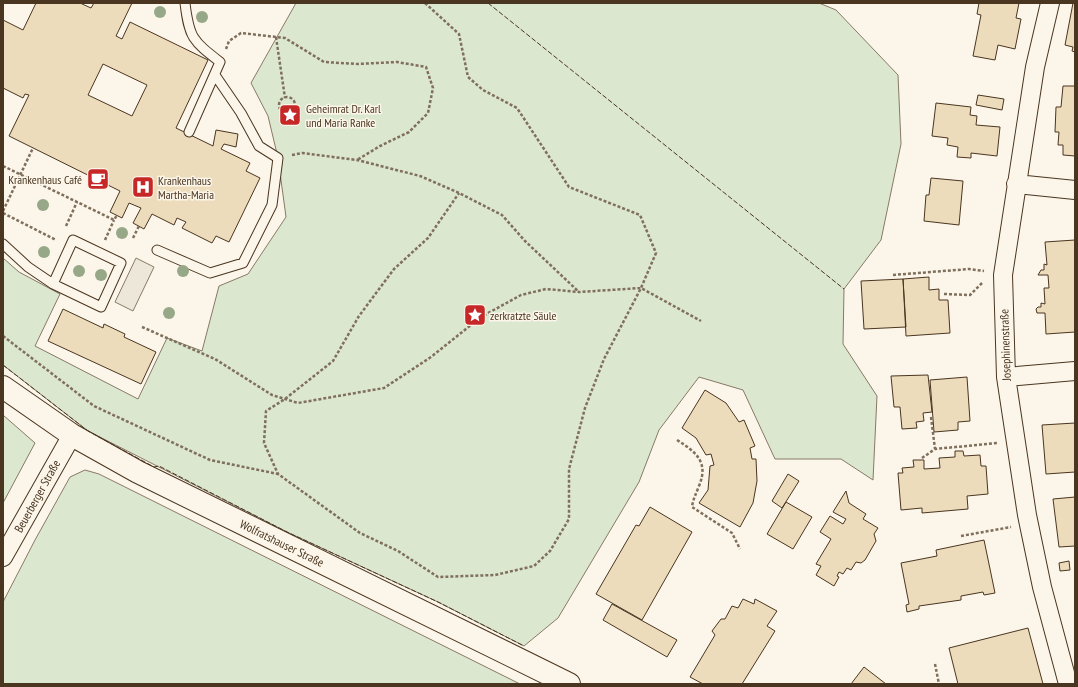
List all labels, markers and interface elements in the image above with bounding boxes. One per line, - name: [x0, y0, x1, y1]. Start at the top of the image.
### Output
- place label: Geheimrat Dr. Karl und Maria Ranke: [306, 101, 381, 130]
- place icon: Geheimrat Dr. Karl und Maria Ranke: [277, 102, 303, 128]
- cafe icon: Krankenhaus Café: [85, 166, 111, 192]
- place label: Krankenhaus Café: [8, 172, 82, 187]
- place label: Krankenhaus Martha-Maria: [158, 173, 214, 202]
- hospital icon: Krankenhaus Martha-Maria: [130, 174, 156, 200]
- place icon: zerkratzte Säule: [462, 302, 488, 328]
- place label: zerkratzte Säule: [490, 308, 556, 323]
- street label: Josephinenstraße: [996, 309, 1014, 382]
- street label: Beuerberger Straße: [11, 457, 63, 535]
- street label: Wolfratshauser Straße: [238, 516, 326, 570]

